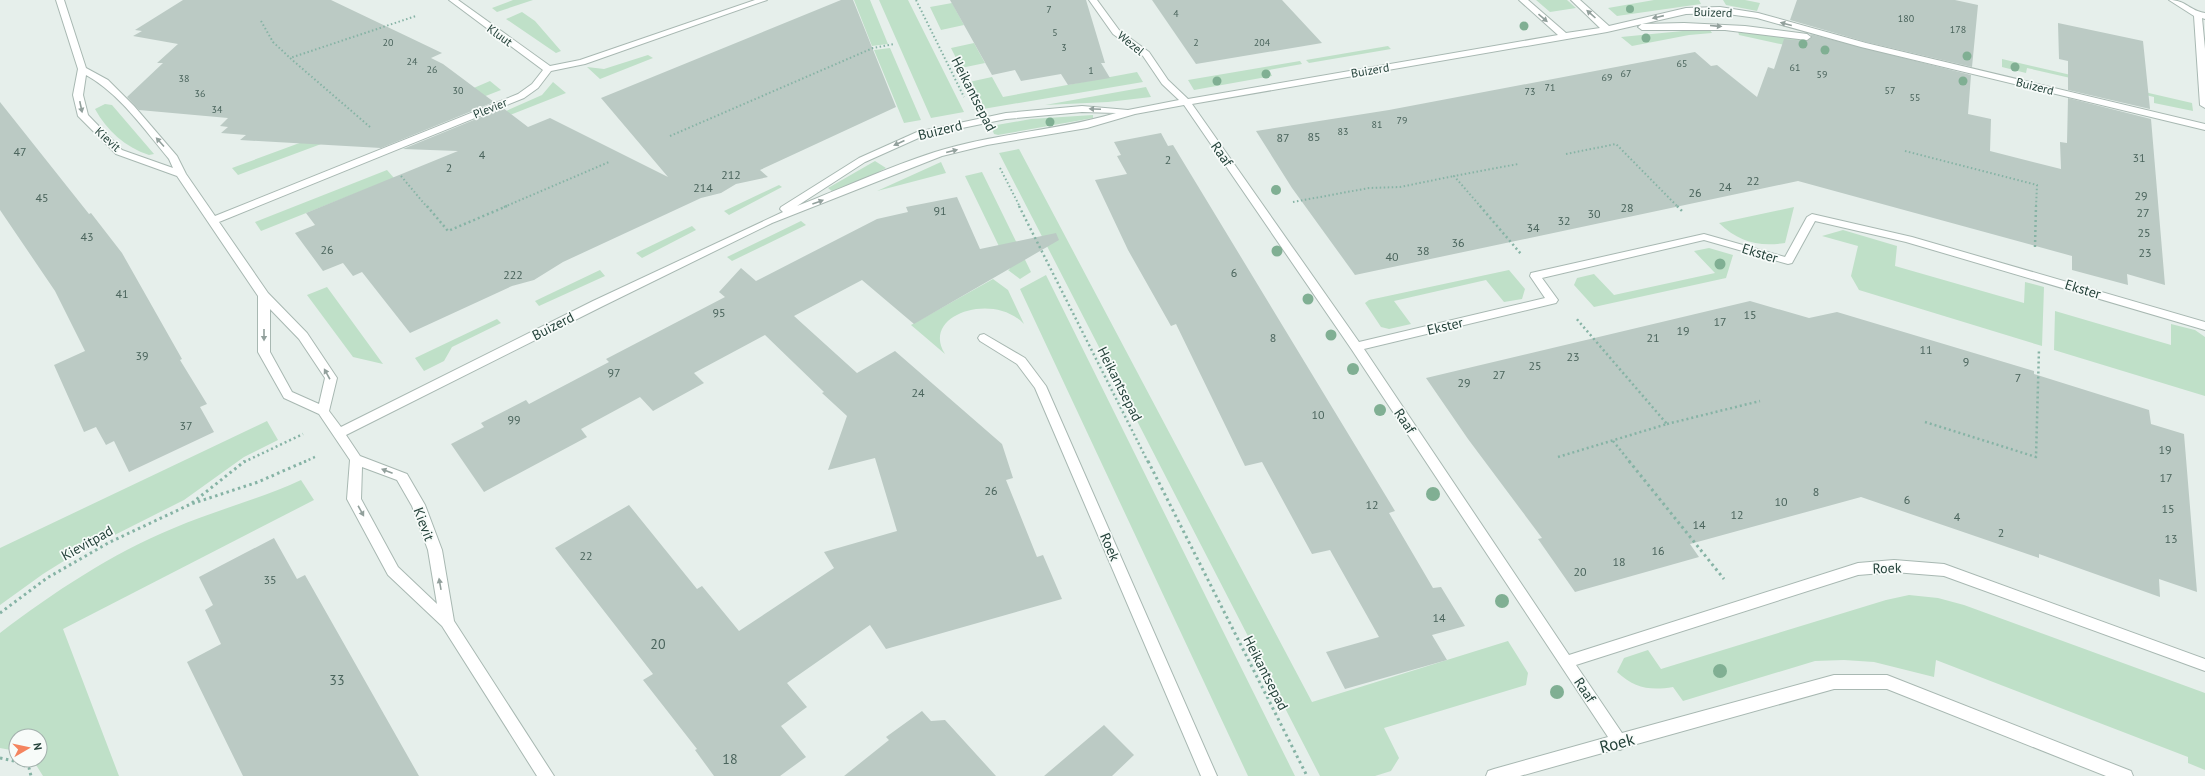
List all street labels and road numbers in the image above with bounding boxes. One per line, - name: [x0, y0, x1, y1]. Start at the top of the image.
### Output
- street label: Buizerd: [1693, 4, 1733, 20]
- street label: Kluut: [484, 21, 516, 49]
- street label: Wezel: [1115, 28, 1148, 59]
- street label: Heikantsepad: [948, 54, 1000, 134]
- street label: Buizerd: [1350, 59, 1390, 81]
- street label: Buizerd: [2015, 74, 2055, 98]
- street label: Plevier: [471, 94, 509, 122]
- street label: Buizerd: [916, 116, 964, 144]
- street label: Kievit: [92, 124, 124, 154]
- street label: Raaf: [1207, 138, 1237, 170]
- street label: Ekster: [1740, 239, 1780, 267]
- street label: Ekster: [2063, 275, 2103, 303]
- street label: Buizerd: [529, 308, 577, 344]
- street label: Ekster: [1425, 313, 1465, 339]
- street label: Heikantsepad: [1094, 344, 1146, 424]
- street label: Raaf: [1390, 405, 1420, 437]
- street label: Kievit: [409, 505, 439, 543]
- street label: Kievitpad: [58, 521, 116, 565]
- street label: Roek: [1096, 530, 1124, 564]
- street label: Roek: [1872, 558, 1902, 578]
- street label: Heikantsepad: [1240, 633, 1292, 713]
- street label: Raaf: [1570, 674, 1600, 706]
- street label: Roek: [1597, 728, 1637, 758]

